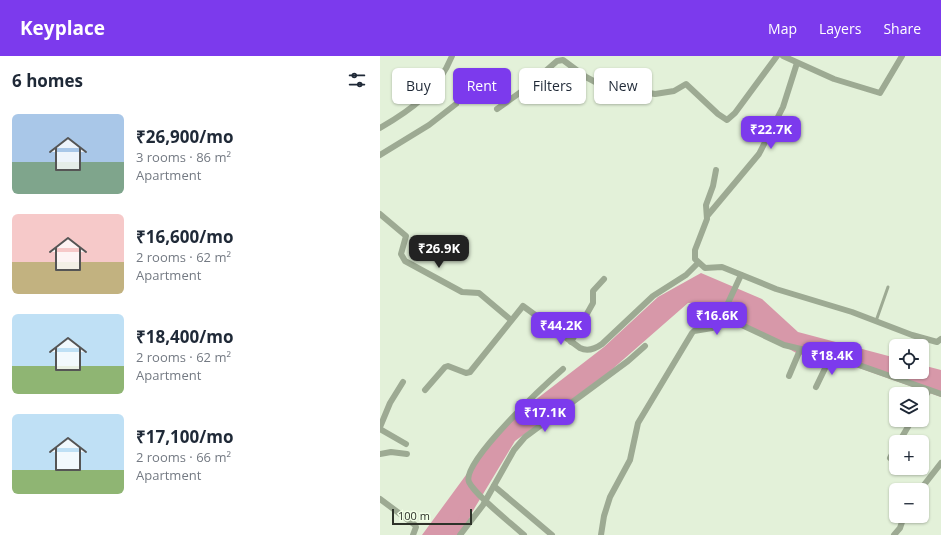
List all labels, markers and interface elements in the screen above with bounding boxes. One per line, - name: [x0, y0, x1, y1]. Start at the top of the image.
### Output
- text: Keyplace: [20, 15, 105, 41]
- text: Map: [768, 19, 797, 38]
- text: Layers: [819, 19, 861, 38]
- text: Share: [883, 19, 921, 38]
- chip: Buy: [392, 68, 445, 104]
- chip: Rent: [453, 68, 511, 104]
- chip: Filters: [519, 68, 586, 104]
- chip: New: [594, 68, 652, 104]
- text: 6 homes: [12, 69, 83, 92]
- icon: filters: [346, 69, 368, 91]
- pin: ₹22.7K: [738, 116, 804, 150]
- text: ₹22.7K: [750, 120, 792, 138]
- text: ₹26,900/mo: [136, 125, 233, 148]
- icon: home: [44, 130, 92, 178]
- text: 3 rooms · 86 m²: [136, 148, 231, 166]
- text: Apartment: [136, 166, 201, 184]
- text: ₹16,600/mo: [136, 225, 233, 248]
- icon: home: [44, 230, 92, 278]
- pin: ₹26.9K: [406, 235, 472, 269]
- text: ₹26.9K: [418, 239, 460, 257]
- text: 2 rooms · 62 m²: [136, 248, 231, 266]
- text: Apartment: [136, 266, 201, 284]
- pin: ₹16.6K: [684, 302, 750, 336]
- text: ₹16.6K: [696, 306, 738, 324]
- pin: ₹44.2K: [528, 312, 594, 346]
- text: ₹44.2K: [540, 316, 582, 334]
- text: ₹18,400/mo: [136, 325, 233, 348]
- icon: home: [44, 330, 92, 378]
- map controls: [889, 339, 929, 523]
- button: locate: [889, 339, 929, 379]
- pin: ₹18.4K: [799, 342, 865, 376]
- text: ₹18.4K: [811, 346, 853, 364]
- text: 2 rooms · 62 m²: [136, 348, 231, 366]
- text: Apartment: [136, 366, 201, 384]
- button: layers: [889, 387, 929, 427]
- pin: ₹17.1K: [512, 399, 578, 433]
- text: ₹17.1K: [524, 403, 566, 421]
- text: ₹17,100/mo: [136, 425, 233, 448]
- icon: home: [44, 430, 92, 478]
- button: +: [889, 435, 929, 475]
- text: 2 rooms · 66 m²: [136, 448, 231, 466]
- text: Apartment: [136, 466, 201, 484]
- button: −: [889, 483, 929, 523]
- scale bar: [392, 507, 472, 526]
- text: 100 m: [398, 508, 430, 523]

